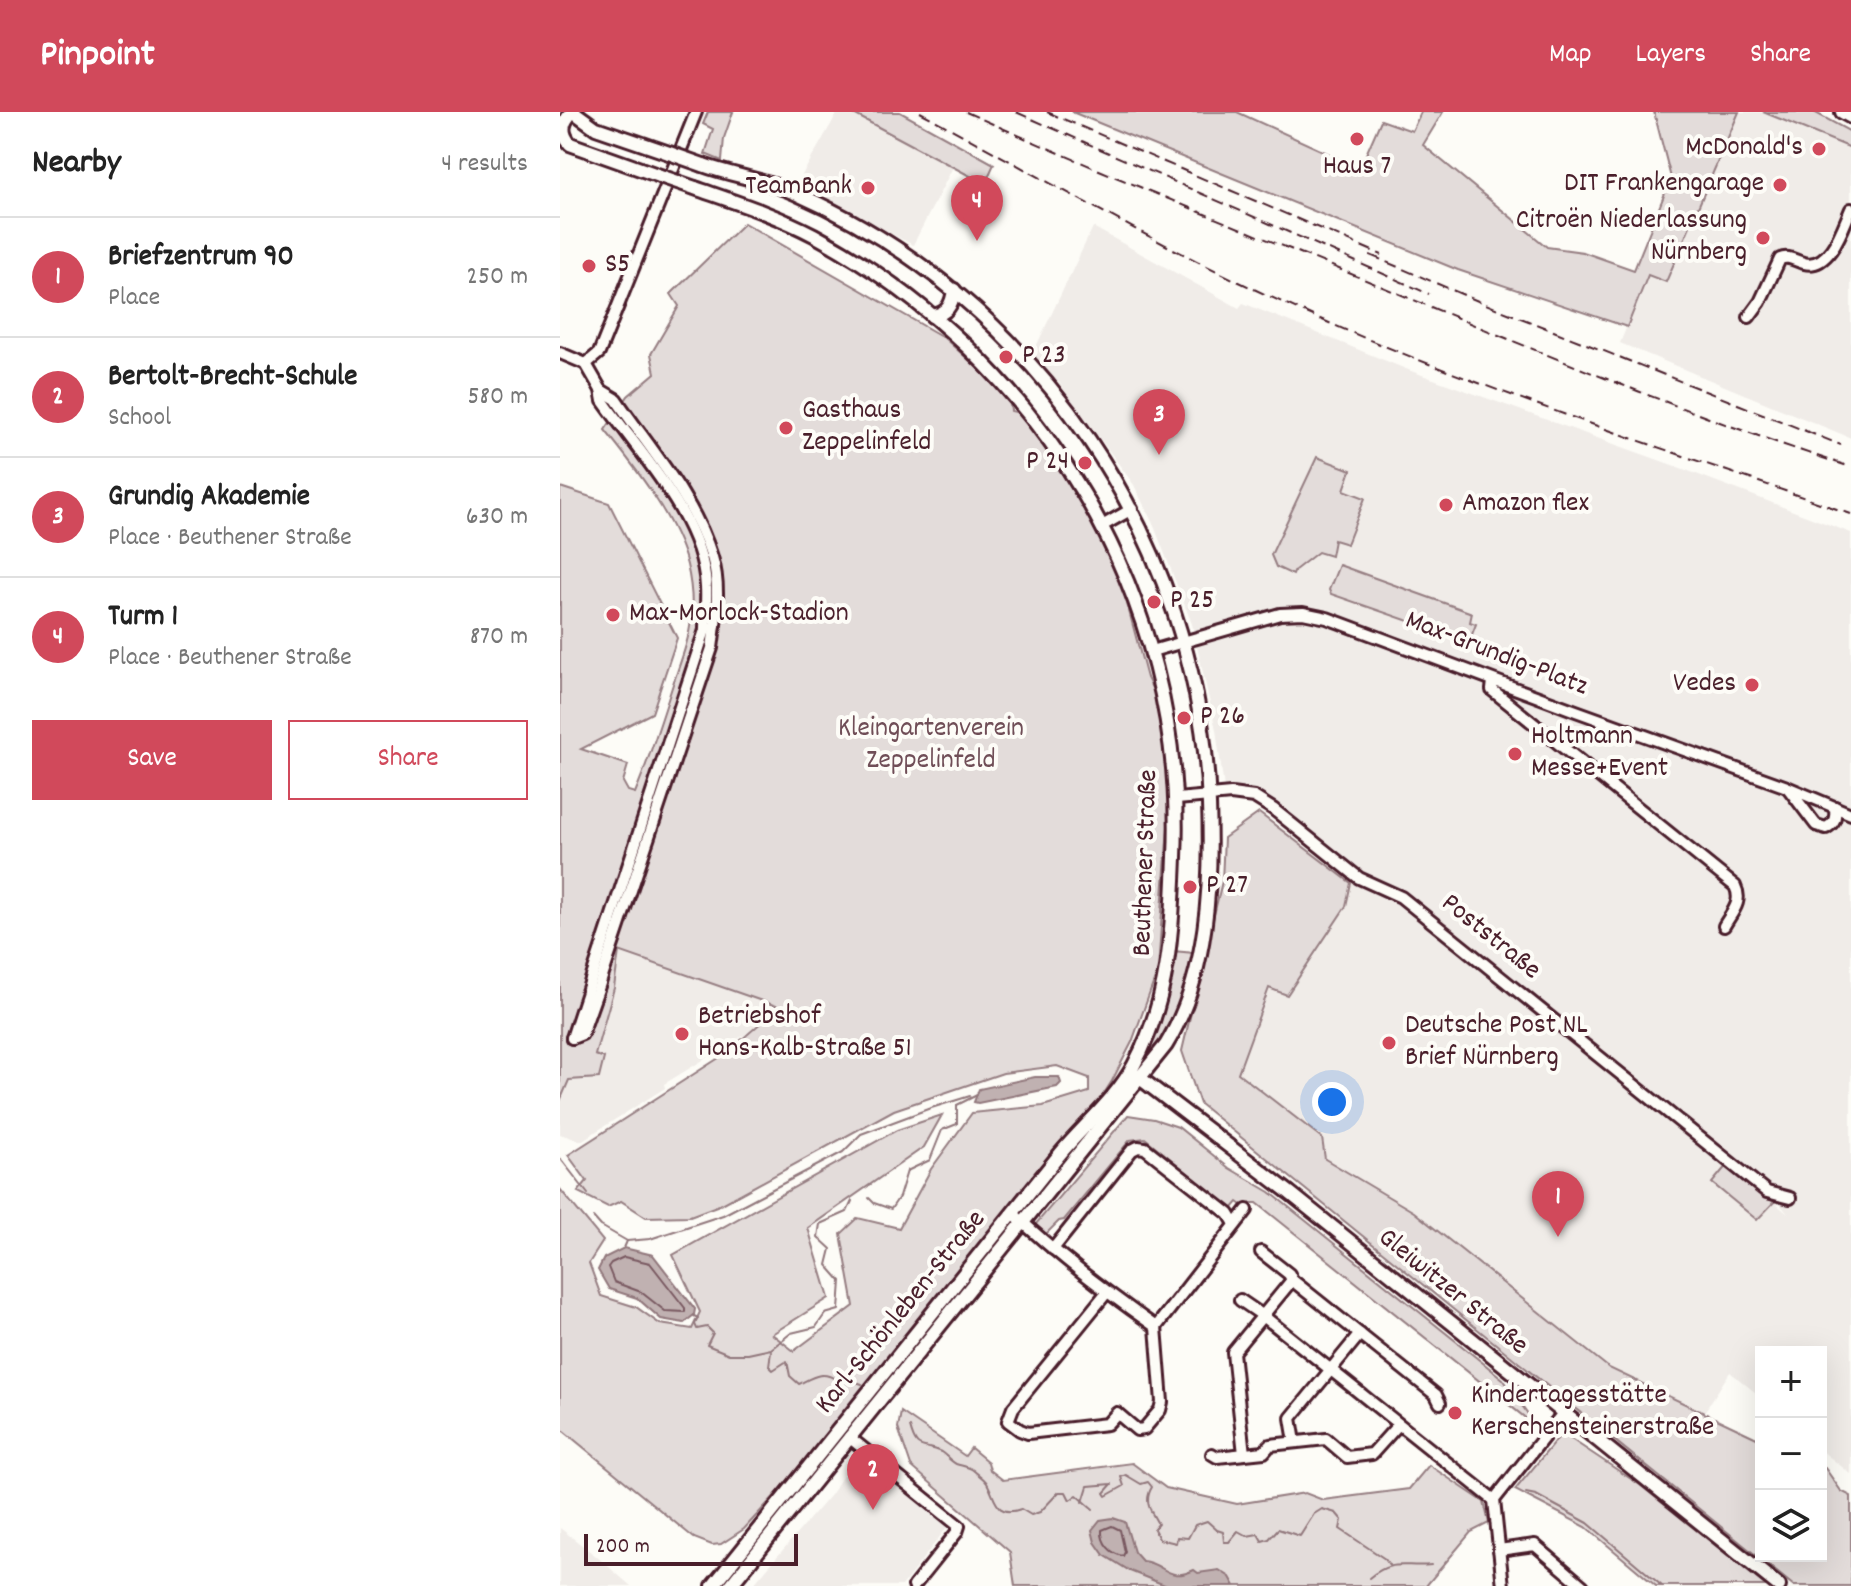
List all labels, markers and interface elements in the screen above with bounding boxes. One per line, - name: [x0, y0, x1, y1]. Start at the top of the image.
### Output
- text: Pinpoint: [40, 29, 155, 84]
- text: Map: [1549, 36, 1592, 76]
- text: Layers: [1636, 36, 1706, 76]
- text: Share: [1750, 36, 1811, 76]
- place label: McDonald's: [1685, 129, 1803, 169]
- marker: Haus 7: [1348, 130, 1366, 148]
- text: Nearby: [32, 140, 121, 189]
- marker: McDonald's: [1810, 140, 1828, 158]
- text: 4 results: [441, 146, 528, 183]
- place label: Haus 7: [1323, 148, 1391, 188]
- place label: DIT Frankengarage: [1564, 165, 1764, 205]
- place label: TeamBank: [745, 168, 852, 208]
- pin: 4: [951, 175, 1003, 241]
- marker: DIT Frankengarage: [1771, 176, 1789, 194]
- marker: TeamBank: [859, 179, 877, 197]
- place label: Citroën Niederlassung Nürnberg: [1516, 202, 1747, 274]
- marker: Citroën Niederlassung Nürnberg: [1754, 229, 1772, 247]
- text: Briefzentrum 90: [108, 237, 294, 280]
- place label: S5: [605, 246, 630, 286]
- marker: S5: [580, 257, 598, 275]
- text: 1: [55, 259, 61, 296]
- text: 250 m: [467, 259, 528, 296]
- text: Place: [108, 280, 160, 317]
- place label: P 23: [1022, 337, 1066, 377]
- marker: P 23: [997, 348, 1015, 366]
- text: Bertolt-Brecht-Schule: [108, 357, 357, 400]
- text: 2: [52, 379, 64, 416]
- text: 580 m: [468, 379, 528, 416]
- pin: 3: [1133, 389, 1185, 455]
- place label: Gasthaus Zeppelinfeld: [802, 392, 932, 464]
- text: School: [108, 400, 171, 437]
- marker: Gasthaus Zeppelinfeld: [777, 419, 795, 437]
- place label: P 24: [1026, 443, 1069, 483]
- marker: P 24: [1076, 454, 1094, 472]
- text: Grundig Akademie: [108, 477, 310, 520]
- place label: Amazon flex: [1462, 485, 1589, 525]
- marker: Amazon flex: [1437, 496, 1455, 514]
- text: 3: [52, 499, 64, 536]
- text: 630 m: [466, 499, 528, 536]
- text: Place · Beuthener Straße: [108, 520, 352, 557]
- place label: P 25: [1170, 582, 1214, 622]
- marker: P 25: [1145, 593, 1163, 611]
- place label: Max-Morlock-Stadion: [629, 595, 849, 635]
- text: Turm 1: [108, 597, 178, 640]
- street label: Max-Grundig-Platz: [1399, 602, 1593, 708]
- marker: Max-Morlock-Stadion: [604, 606, 622, 624]
- text: 4: [53, 619, 63, 656]
- text: 870 m: [470, 619, 528, 656]
- text: Place · Beuthener Straße: [108, 640, 352, 677]
- place label: Vedes: [1673, 665, 1736, 705]
- marker: Vedes: [1743, 676, 1761, 694]
- place label: P 26: [1200, 698, 1245, 738]
- marker: P 26: [1175, 709, 1193, 727]
- park label: Kleingartenverein Zeppelinfeld: [838, 710, 1024, 782]
- place label: Holtmann Messe+Event: [1531, 718, 1668, 790]
- button: Save: [32, 720, 272, 800]
- button: Share: [288, 720, 528, 800]
- marker: Holtmann Messe+Event: [1506, 745, 1524, 763]
- street label: Beuthener Straße: [1124, 769, 1170, 957]
- place label: P 27: [1206, 867, 1248, 907]
- marker: P 27: [1181, 878, 1199, 896]
- street label: Poststraße: [1431, 885, 1549, 991]
- place label: Betriebshof Hans-Kalb-Straße 51: [698, 998, 912, 1070]
- place label: Deutsche Post NL Brief Nürnberg: [1405, 1007, 1588, 1079]
- marker: Betriebshof Hans-Kalb-Straße 51: [673, 1025, 691, 1043]
- marker: Deutsche Post NL Brief Nürnberg: [1380, 1034, 1398, 1052]
- your location: [1312, 1082, 1352, 1122]
- pin: 1: [1532, 1171, 1584, 1237]
- street label: Karl-Schönleben-Straße: [807, 1202, 997, 1424]
- street label: Gleiwitzer Straße: [1368, 1220, 1536, 1366]
- map controls: [1755, 1346, 1827, 1562]
- button: +: [1755, 1346, 1827, 1418]
- place label: Kindertagesstätte Kerschensteinerstraße: [1471, 1377, 1714, 1449]
- marker: Kindertagesstätte Kerschensteinerstraße: [1446, 1404, 1464, 1422]
- button: −: [1755, 1418, 1827, 1490]
- pin: 2: [847, 1444, 899, 1510]
- button: layers: [1755, 1490, 1827, 1562]
- scale bar: [584, 1530, 798, 1566]
- text: 200 m: [596, 1532, 650, 1563]

